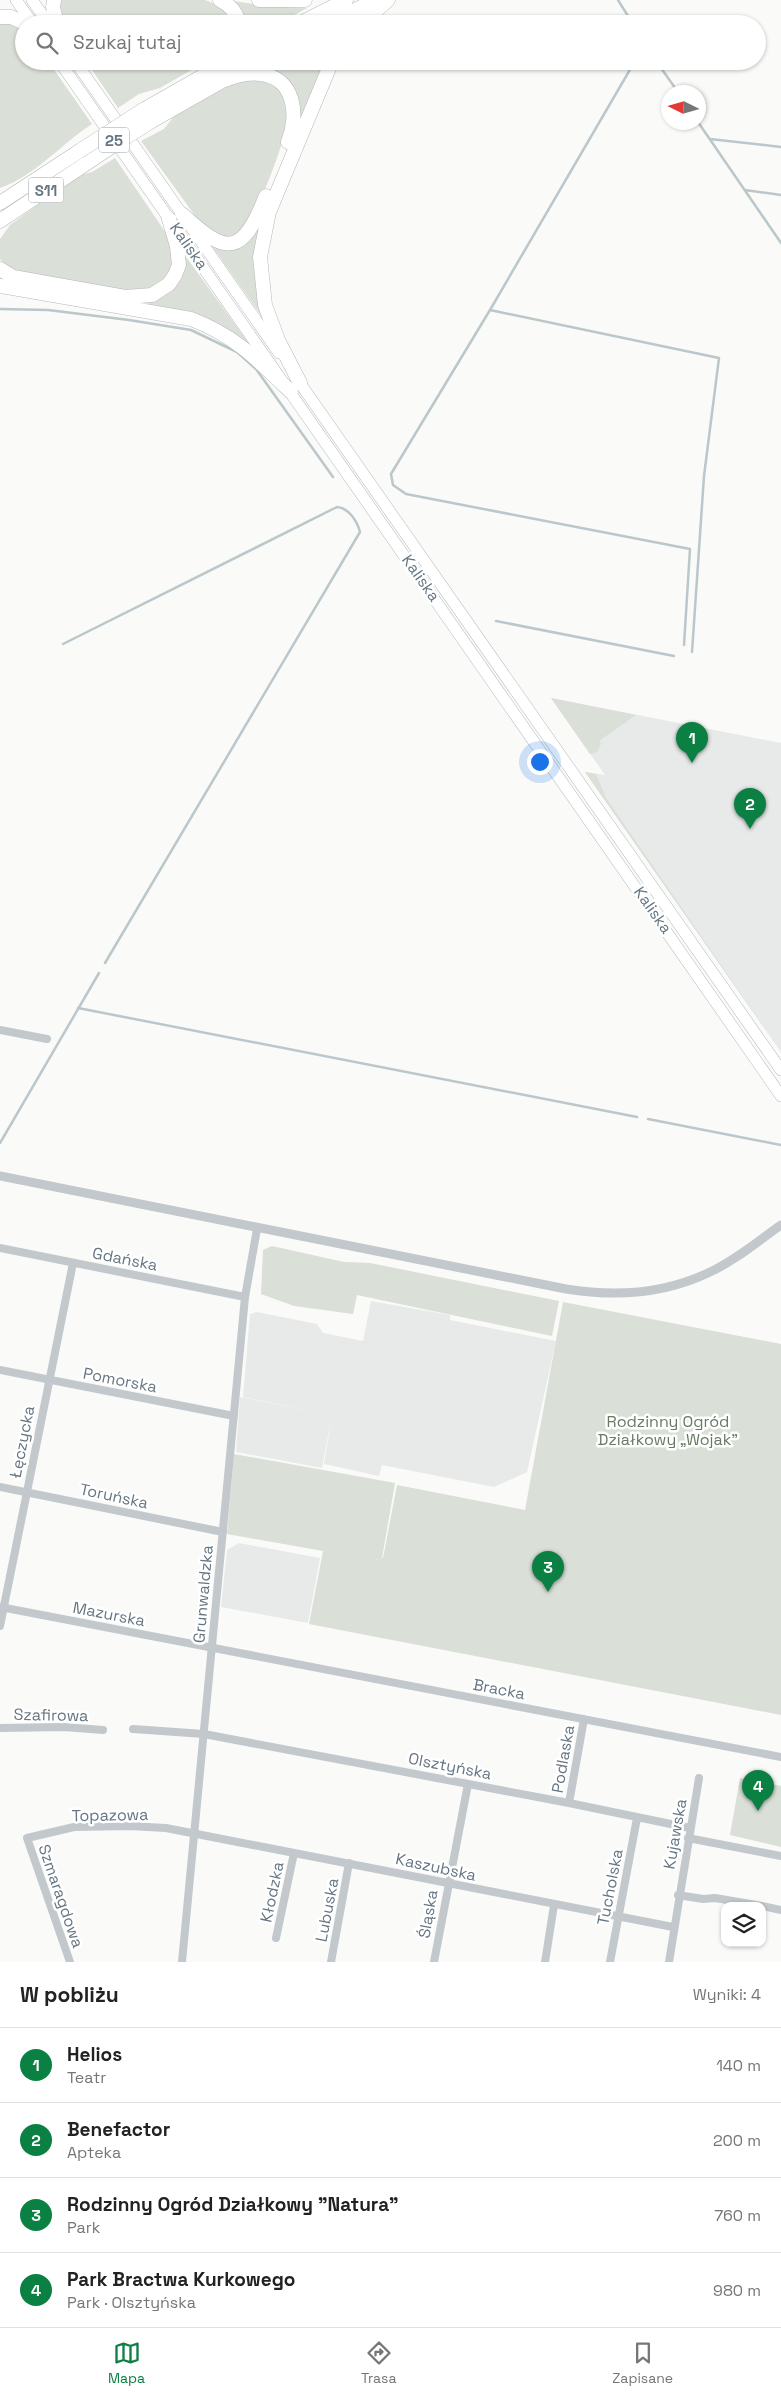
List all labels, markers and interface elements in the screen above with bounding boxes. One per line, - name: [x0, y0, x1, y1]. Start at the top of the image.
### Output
- search box: [15, 15, 766, 70]
- icon: search: [33, 29, 61, 57]
- text: Szukaj tutaj: [73, 30, 181, 55]
- north arrow: [661, 85, 706, 130]
- road number: 25: [99, 128, 129, 152]
- road number: S11: [28, 178, 64, 202]
- street label: Kaliska: [165, 218, 213, 274]
- street label: Kaliska: [397, 550, 445, 606]
- pin: 1: [676, 722, 708, 763]
- your location: [527, 749, 553, 775]
- pin: 2: [734, 788, 766, 829]
- street label: Kaliska: [629, 882, 677, 938]
- street label: Gdańska: [91, 1242, 159, 1276]
- street label: Pomorska: [81, 1363, 159, 1397]
- street label: Łęczycka: [5, 1404, 39, 1480]
- park label: Rodzinny Ogród Działkowy „Wojak”: [598, 1411, 738, 1450]
- street label: Toruńska: [78, 1479, 150, 1513]
- street label: Grunwaldzka: [188, 1544, 218, 1644]
- pin: 3: [532, 1551, 564, 1592]
- street label: Mazurska: [71, 1597, 147, 1631]
- street label: Bracka: [471, 1674, 527, 1704]
- street label: Szafirowa: [13, 1704, 89, 1726]
- street label: Podlaska: [547, 1723, 579, 1795]
- street label: Olsztyńska: [407, 1748, 493, 1784]
- pin: 4: [742, 1770, 774, 1811]
- street label: Kujawska: [658, 1797, 692, 1871]
- street label: Topazowa: [71, 1804, 149, 1826]
- street label: Szmaragdowa: [33, 1842, 89, 1950]
- street label: Tucholska: [592, 1847, 628, 1927]
- street label: Kaszubska: [394, 1848, 478, 1886]
- street label: Kłodzka: [255, 1860, 289, 1924]
- street label: Lubuska: [311, 1876, 343, 1944]
- street label: Śląska: [413, 1888, 443, 1940]
- map controls: [721, 1902, 766, 1947]
- button: layers: [721, 1902, 766, 1947]
- text: W pobliżu: [20, 1981, 119, 2008]
- text: Wyniki: 4: [693, 1984, 761, 2005]
- text: Helios: [67, 2042, 122, 2067]
- text: 1: [32, 2055, 40, 2076]
- text: 140 m: [716, 2055, 761, 2076]
- text: Teatr: [67, 2067, 106, 2088]
- text: Benefactor: [67, 2117, 170, 2142]
- text: 2: [31, 2130, 41, 2151]
- text: 200 m: [713, 2130, 761, 2151]
- text: Apteka: [67, 2142, 121, 2163]
- text: Rodzinny Ogród Działkowy "Natura": [67, 2192, 398, 2217]
- text: 3: [31, 2205, 41, 2226]
- text: 760 m: [714, 2205, 761, 2226]
- text: Park: [67, 2217, 100, 2238]
- text: Park Bractwa Kurkowego: [67, 2267, 295, 2292]
- text: 4: [31, 2280, 41, 2301]
- text: 980 m: [713, 2280, 761, 2301]
- text: Park · Olsztyńska: [67, 2292, 196, 2313]
- tab: Mapa: [108, 2339, 145, 2387]
- tab: Trasa: [361, 2339, 396, 2387]
- tab: Zapisane: [612, 2339, 673, 2387]

